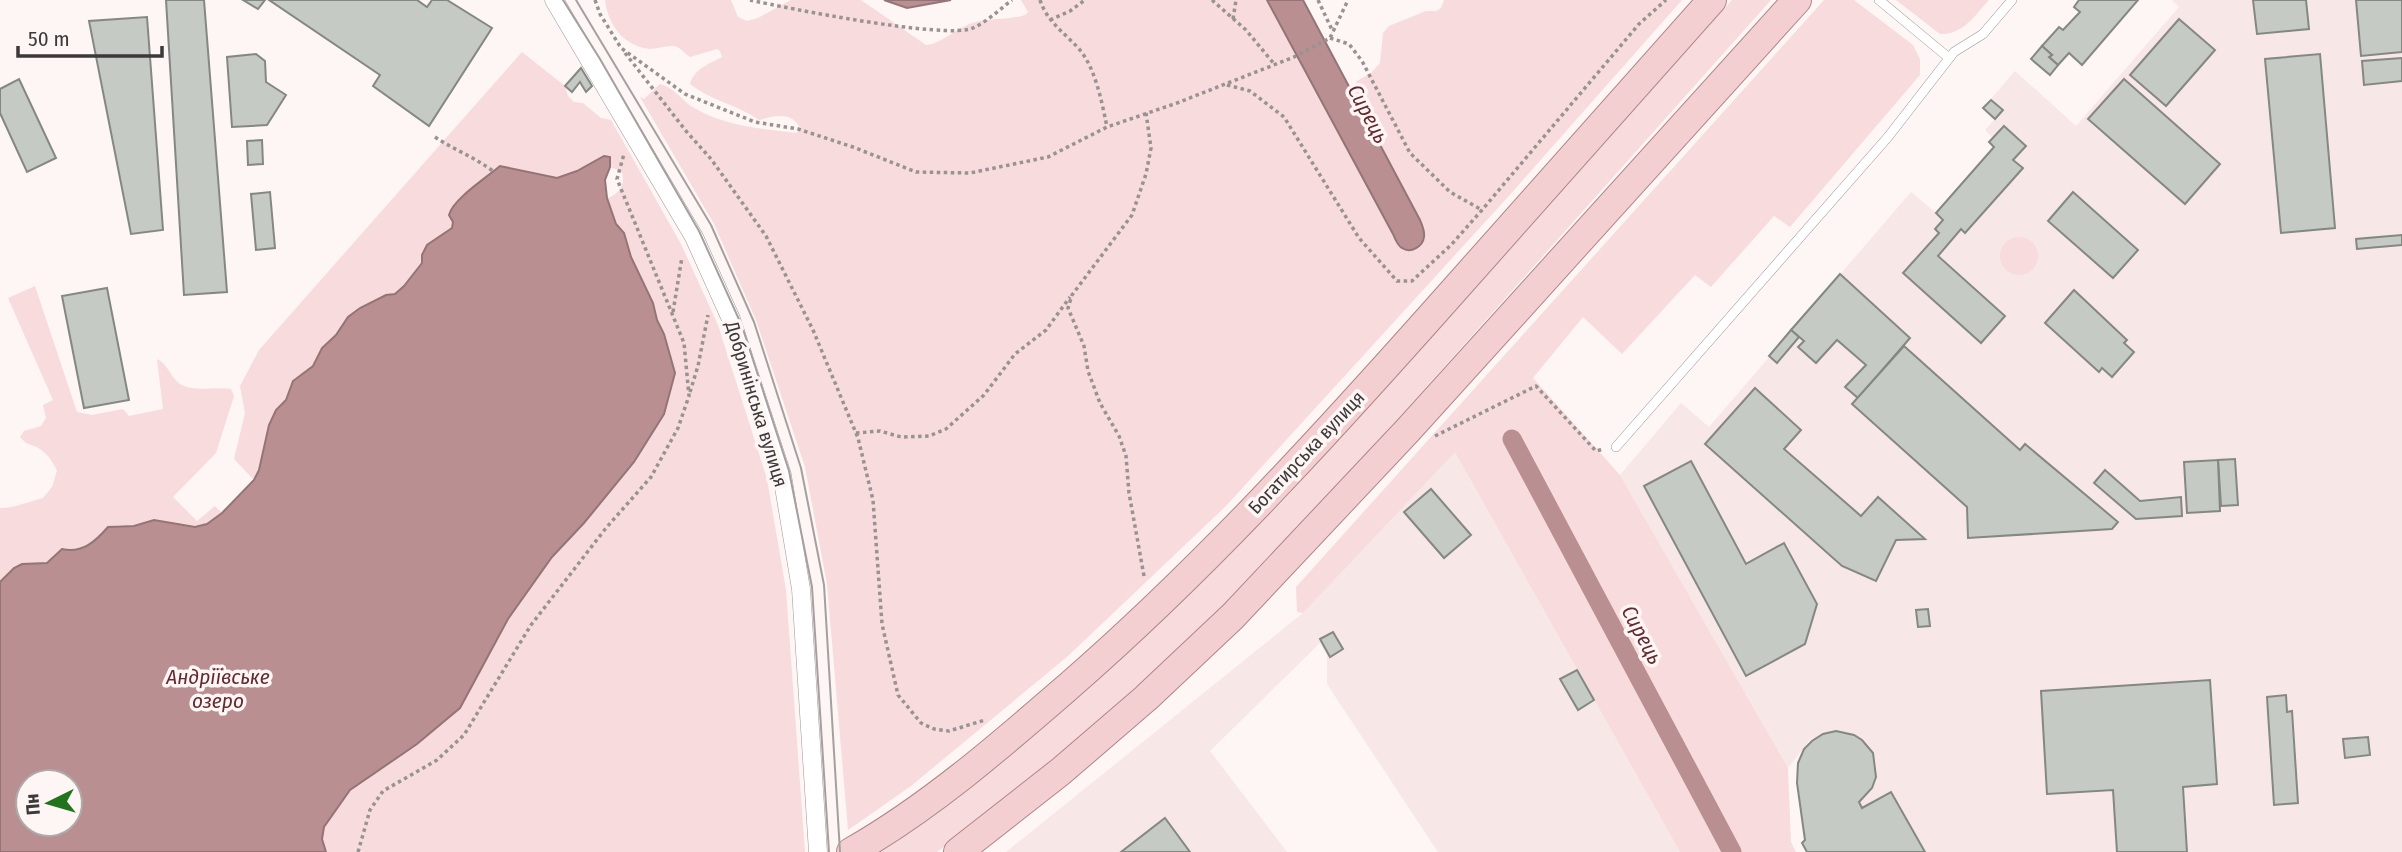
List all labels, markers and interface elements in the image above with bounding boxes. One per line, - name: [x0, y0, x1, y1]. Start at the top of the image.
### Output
- scale bar: [18, 14, 161, 58]
- text: 50 m: [28, 26, 70, 52]
- water label: Сирець: [1342, 80, 1394, 148]
- street label: Добринінська вулиця: [720, 318, 793, 490]
- street label: Богатирська вулиця: [1243, 386, 1369, 519]
- water label: Сирець: [1616, 601, 1668, 669]
- water label: Андріївське озеро: [165, 664, 270, 714]
- north arrow: [14, 768, 84, 838]
- text: Пн: [20, 793, 45, 816]

